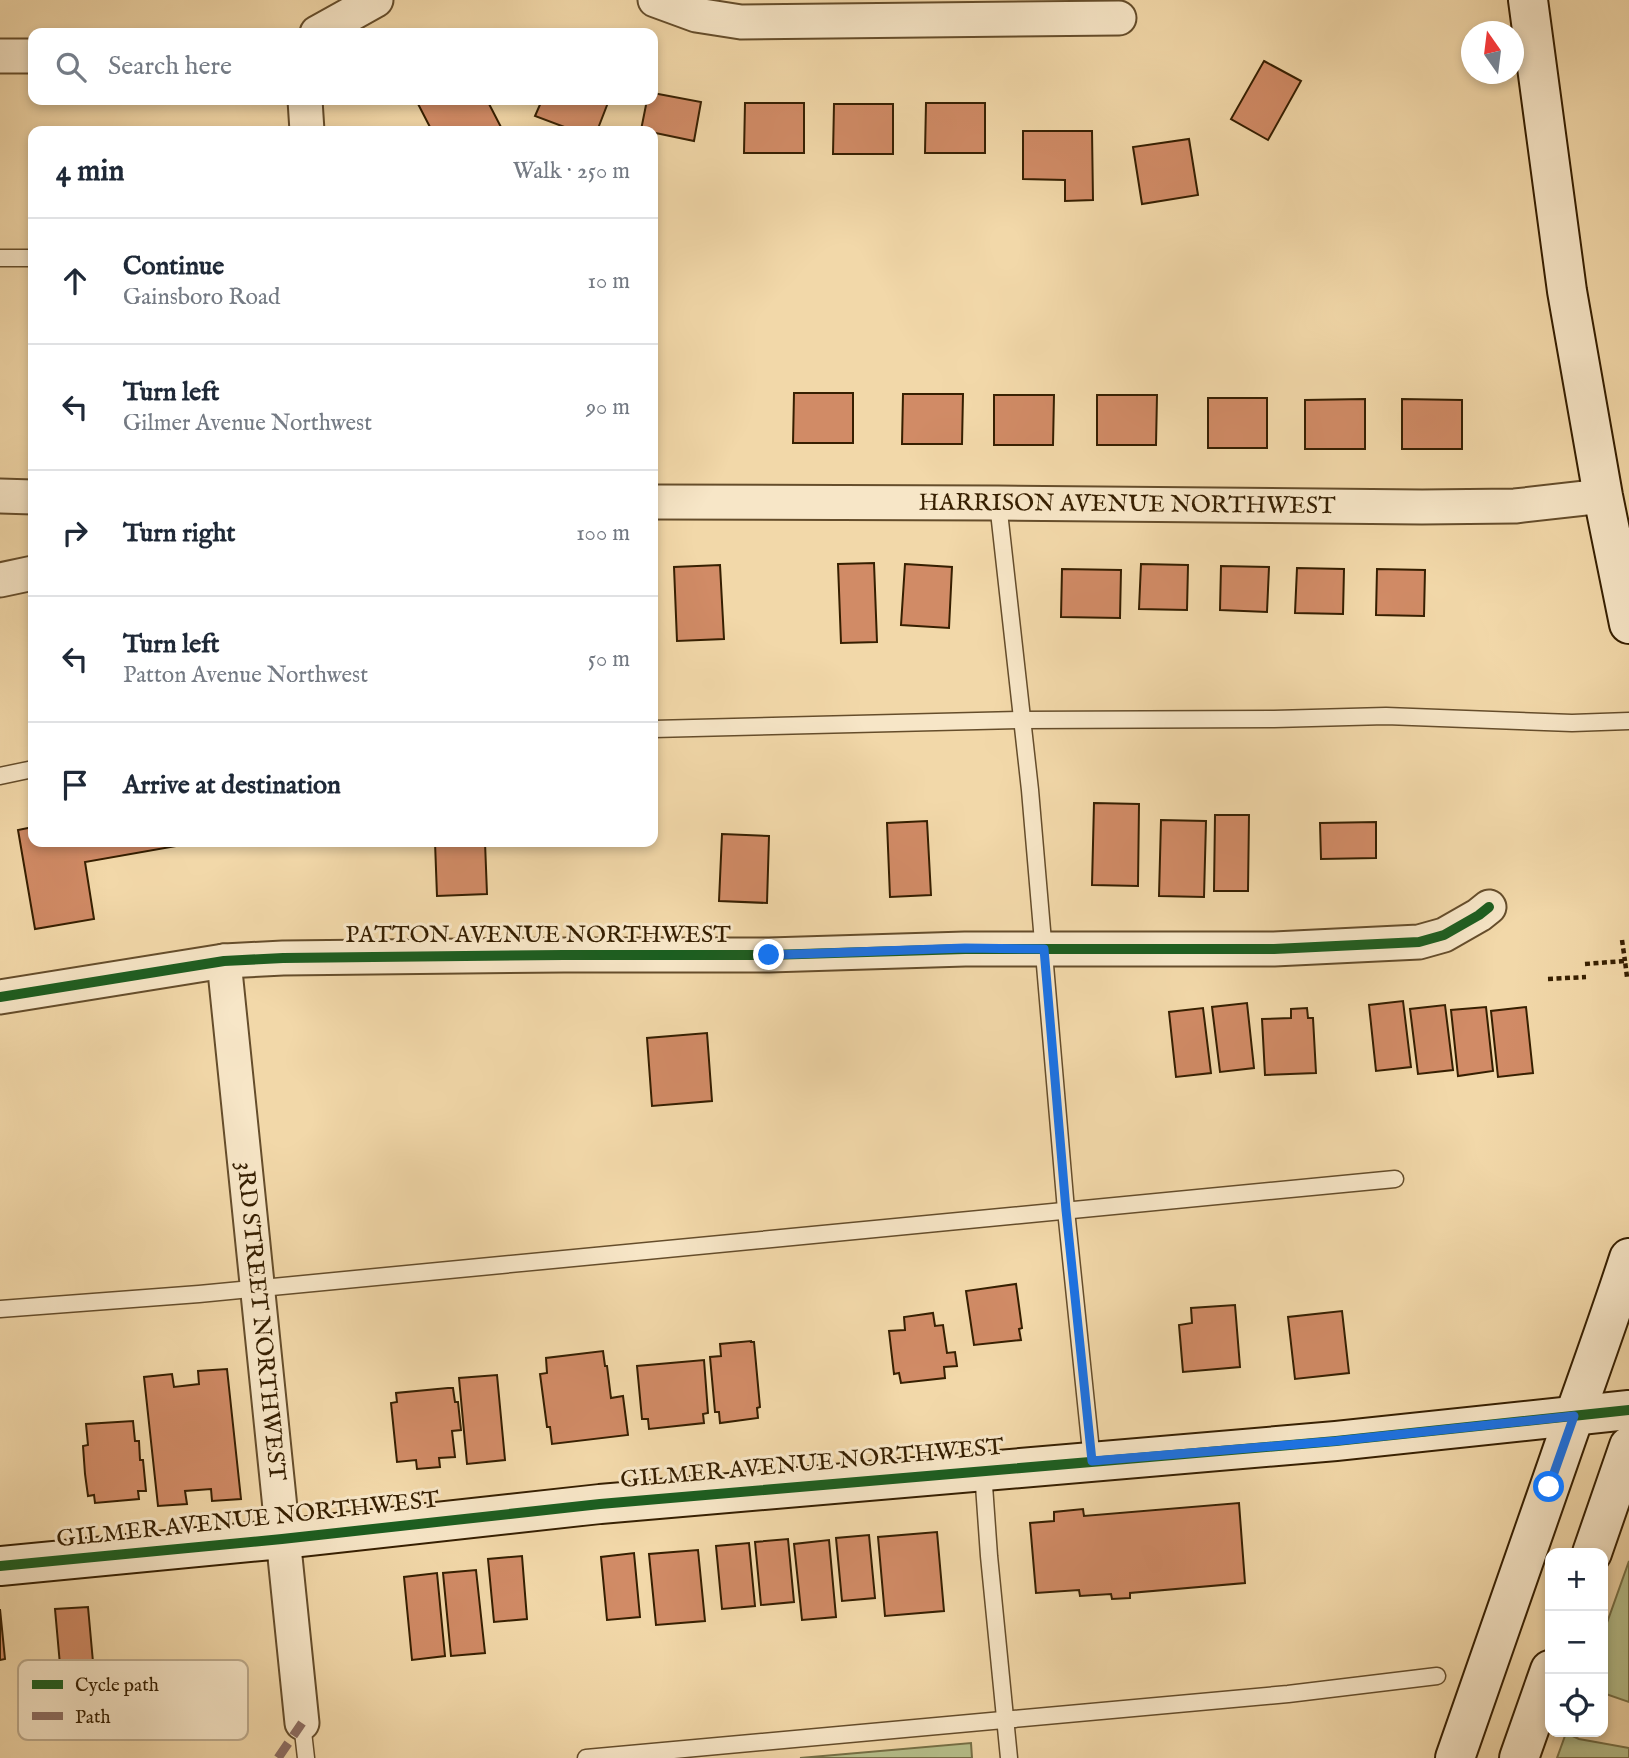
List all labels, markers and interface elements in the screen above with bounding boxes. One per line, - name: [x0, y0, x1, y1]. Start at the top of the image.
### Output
- north arrow: [1461, 21, 1524, 84]
- search box: [28, 28, 658, 105]
- icon: search: [52, 48, 90, 86]
- text: Search here: [108, 50, 232, 83]
- text: 4 min: [56, 153, 124, 191]
- text: Walk · 250 m: [513, 157, 630, 186]
- text: Continue: [123, 250, 224, 283]
- icon: ahead: [56, 262, 94, 300]
- text: 10 m: [587, 267, 630, 296]
- text: Gainsboro Road: [123, 283, 280, 312]
- text: Turn left: [123, 376, 220, 409]
- icon: left: [56, 388, 94, 426]
- text: 90 m: [586, 393, 630, 422]
- text: Gilmer Avenue Northwest: [123, 409, 372, 438]
- street label: HARRISON AVENUE NORTHWEST: [918, 487, 1336, 522]
- icon: right: [56, 514, 94, 552]
- text: Turn right: [123, 517, 236, 550]
- text: 100 m: [576, 519, 630, 548]
- text: Turn left: [123, 628, 220, 661]
- icon: left: [56, 640, 94, 678]
- text: 50 m: [588, 645, 630, 674]
- text: Patton Avenue Northwest: [123, 661, 368, 690]
- icon: arrive: [56, 766, 94, 804]
- text: Arrive at destination: [123, 769, 341, 802]
- street label: PATTON AVENUE NORTHWEST: [345, 920, 731, 951]
- route end: [753, 939, 784, 970]
- street label: 3RD STREET NORTHWEST: [229, 1160, 293, 1483]
- street label: GILMER AVENUE NORTHWEST: [619, 1432, 1006, 1496]
- route start: [1533, 1471, 1564, 1502]
- street label: GILMER AVENUE NORTHWEST: [55, 1484, 441, 1556]
- map controls: [1545, 1548, 1608, 1737]
- button: +: [1545, 1548, 1608, 1611]
- button: −: [1545, 1611, 1608, 1674]
- legend: [18, 1660, 248, 1740]
- text: Cycle path: [75, 1674, 159, 1698]
- button: locate: [1545, 1674, 1608, 1737]
- text: Path: [75, 1706, 111, 1730]

